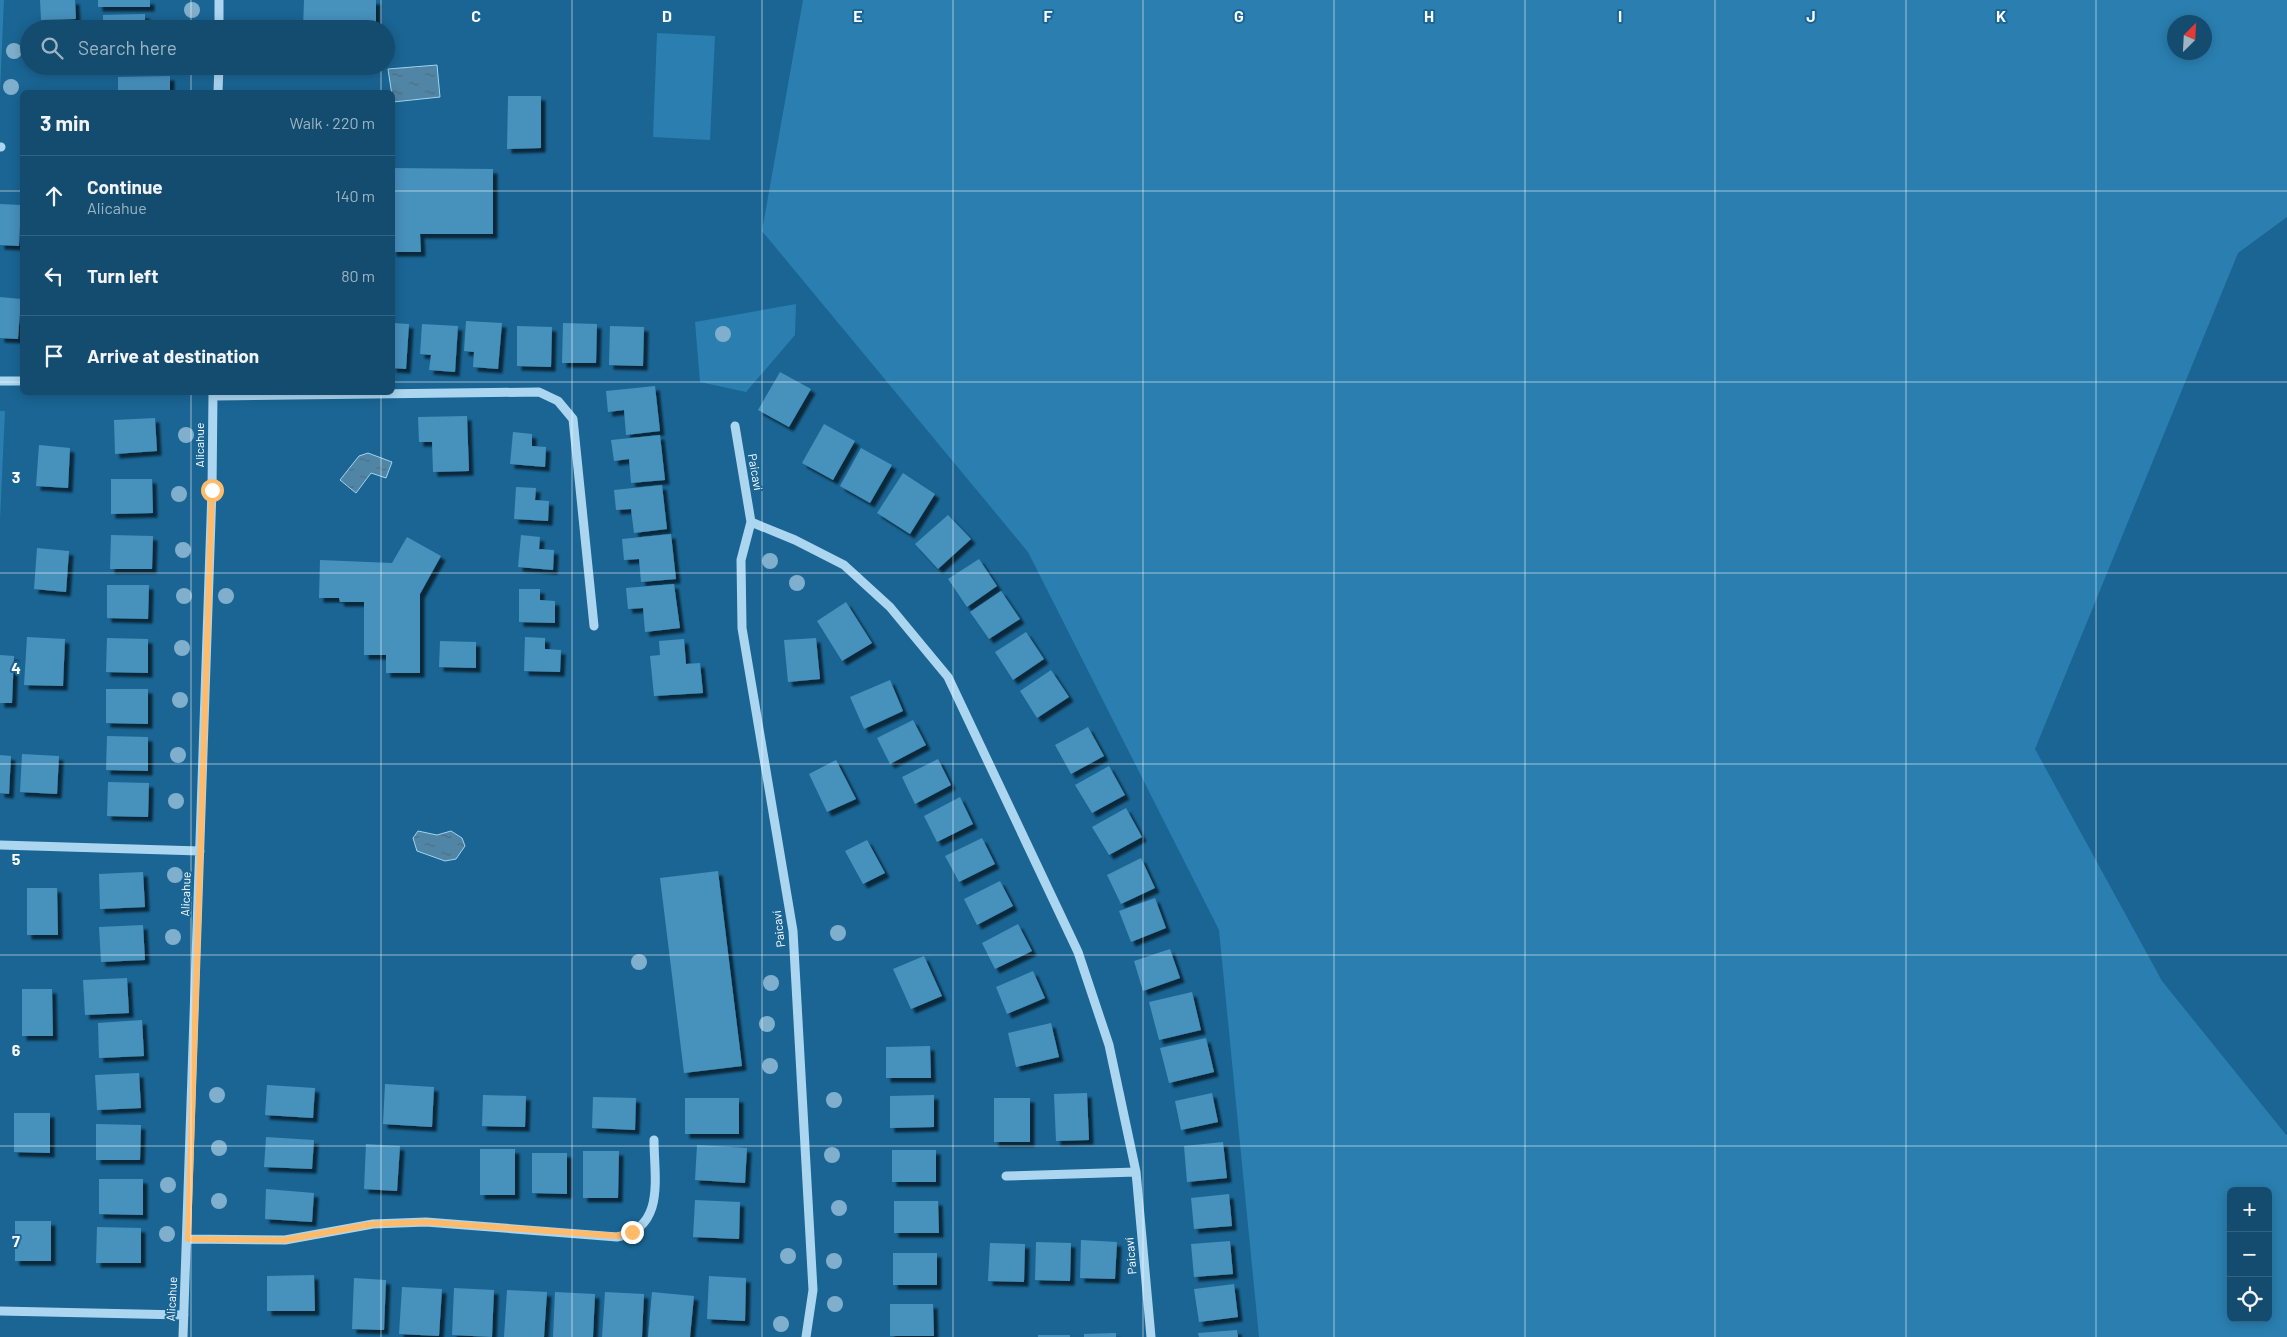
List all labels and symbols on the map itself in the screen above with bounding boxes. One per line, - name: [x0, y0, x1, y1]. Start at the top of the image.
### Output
- text: C: [471, 6, 481, 25]
- text: D: [662, 6, 672, 25]
- text: E: [853, 6, 863, 25]
- text: F: [1044, 6, 1053, 25]
- text: G: [1234, 6, 1244, 25]
- text: H: [1424, 6, 1434, 25]
- text: I: [1618, 6, 1622, 25]
- text: J: [1806, 6, 1816, 25]
- text: K: [1996, 6, 2006, 25]
- north arrow: [2167, 15, 2212, 60]
- street label: Alicahue: [192, 423, 206, 467]
- street label: Paicaví: [746, 452, 766, 492]
- text: 3: [12, 467, 20, 486]
- route start: [201, 479, 224, 502]
- text: 4: [11, 658, 21, 677]
- text: 5: [12, 849, 21, 868]
- street label: Alicahue: [177, 871, 193, 917]
- street label: Paicaví: [769, 910, 787, 948]
- text: 6: [12, 1040, 21, 1059]
- route end: [621, 1221, 644, 1244]
- text: 7: [12, 1231, 20, 1250]
- street label: Paicaví: [1121, 1237, 1139, 1275]
- street label: Alicahue: [163, 1276, 179, 1322]

